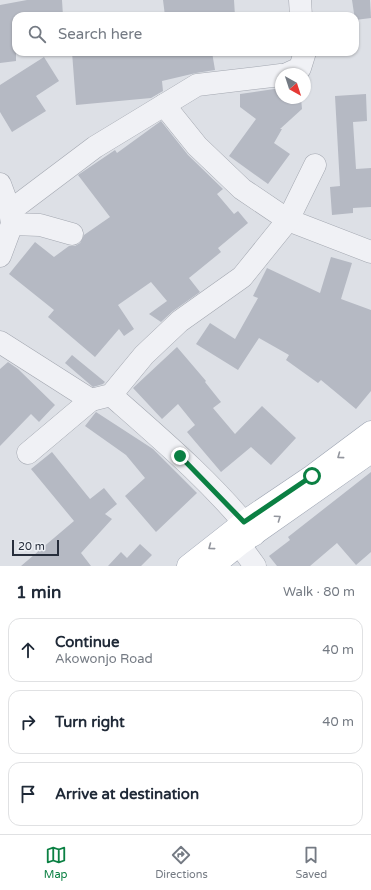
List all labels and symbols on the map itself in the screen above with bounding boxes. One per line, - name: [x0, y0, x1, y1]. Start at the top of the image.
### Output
- north arrow: [275, 68, 311, 104]
- route end: [171, 447, 189, 465]
- one-way arrow: [337, 451, 344, 458]
- route start: [303, 467, 321, 485]
- one-way arrow: [274, 516, 281, 523]
- scale bar: [12, 538, 59, 557]
- one-way arrow: [208, 543, 215, 550]

